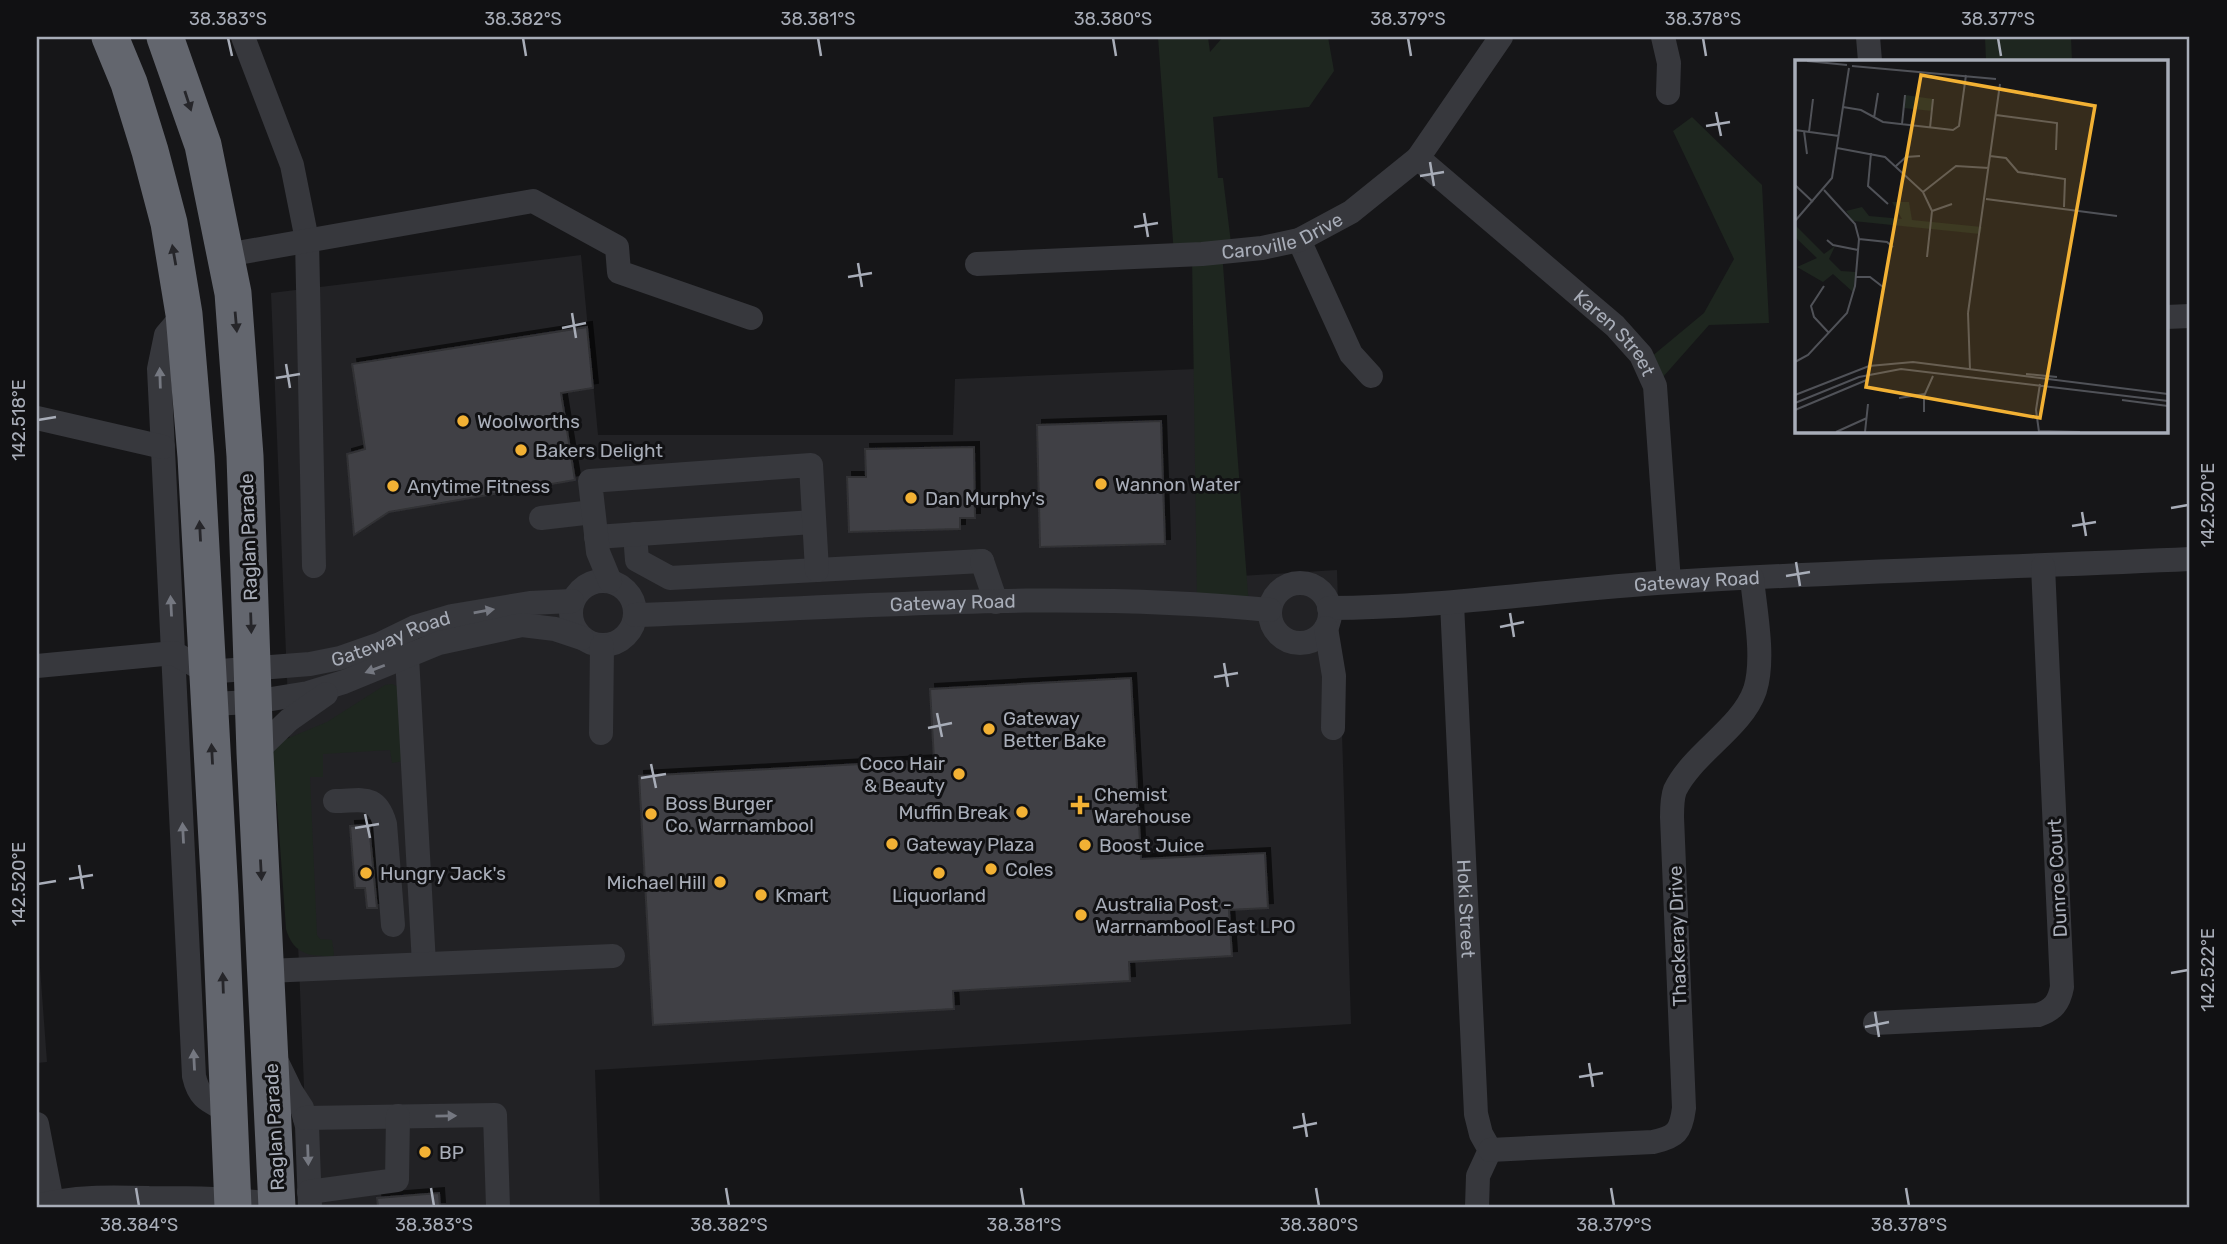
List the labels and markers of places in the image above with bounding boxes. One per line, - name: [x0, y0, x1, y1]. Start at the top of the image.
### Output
- place label: Woolworths: [477, 410, 580, 433]
- marker: Woolworths: [455, 413, 471, 429]
- place label: Bakers Delight: [535, 439, 663, 462]
- marker: Bakers Delight: [513, 442, 529, 458]
- place label: Wannon Water: [1115, 473, 1241, 496]
- place label: Anytime Fitness: [407, 475, 550, 498]
- marker: Wannon Water: [1093, 476, 1109, 492]
- marker: Anytime Fitness: [385, 478, 401, 494]
- place label: Dan Murphy's: [925, 487, 1045, 510]
- marker: Dan Murphy's: [903, 490, 919, 506]
- place label: Gateway Better Bake: [1003, 707, 1106, 752]
- marker: Gateway Better Bake: [981, 721, 997, 737]
- place label: Coco Hair & Beauty: [860, 752, 946, 797]
- marker: Coco Hair & Beauty: [951, 766, 967, 782]
- place label: Chemist Warehouse: [1094, 783, 1191, 828]
- place label: Boss Burger Co. Warrnambool: [665, 792, 814, 837]
- marker: Chemist Warehouse: [1072, 797, 1088, 813]
- place label: Muffin Break: [898, 801, 1008, 824]
- marker: Muffin Break: [1014, 804, 1030, 820]
- marker: Boss Burger Co. Warrnambool: [643, 806, 659, 822]
- place label: Gateway Plaza: [906, 833, 1034, 856]
- place label: Boost Juice: [1099, 834, 1204, 857]
- marker: Gateway Plaza: [884, 836, 900, 852]
- marker: Boost Juice: [1077, 837, 1093, 853]
- place label: Coles: [1005, 858, 1054, 881]
- marker: Coles: [983, 861, 999, 877]
- place label: Hungry Jack's: [380, 862, 506, 885]
- marker: Hungry Jack's: [358, 865, 374, 881]
- marker: Liquorland: [931, 865, 947, 881]
- place label: Michael Hill: [606, 871, 706, 894]
- marker: Michael Hill: [712, 874, 728, 890]
- place label: Kmart: [775, 884, 829, 907]
- place label: Liquorland: [892, 884, 986, 907]
- marker: Kmart: [753, 887, 769, 903]
- place label: Australia Post - Warrnambool East LPO: [1095, 893, 1296, 938]
- marker: Australia Post - Warrnambool East LPO: [1073, 907, 1089, 923]
- place label: BP: [439, 1141, 464, 1164]
- marker: BP: [417, 1144, 433, 1160]

